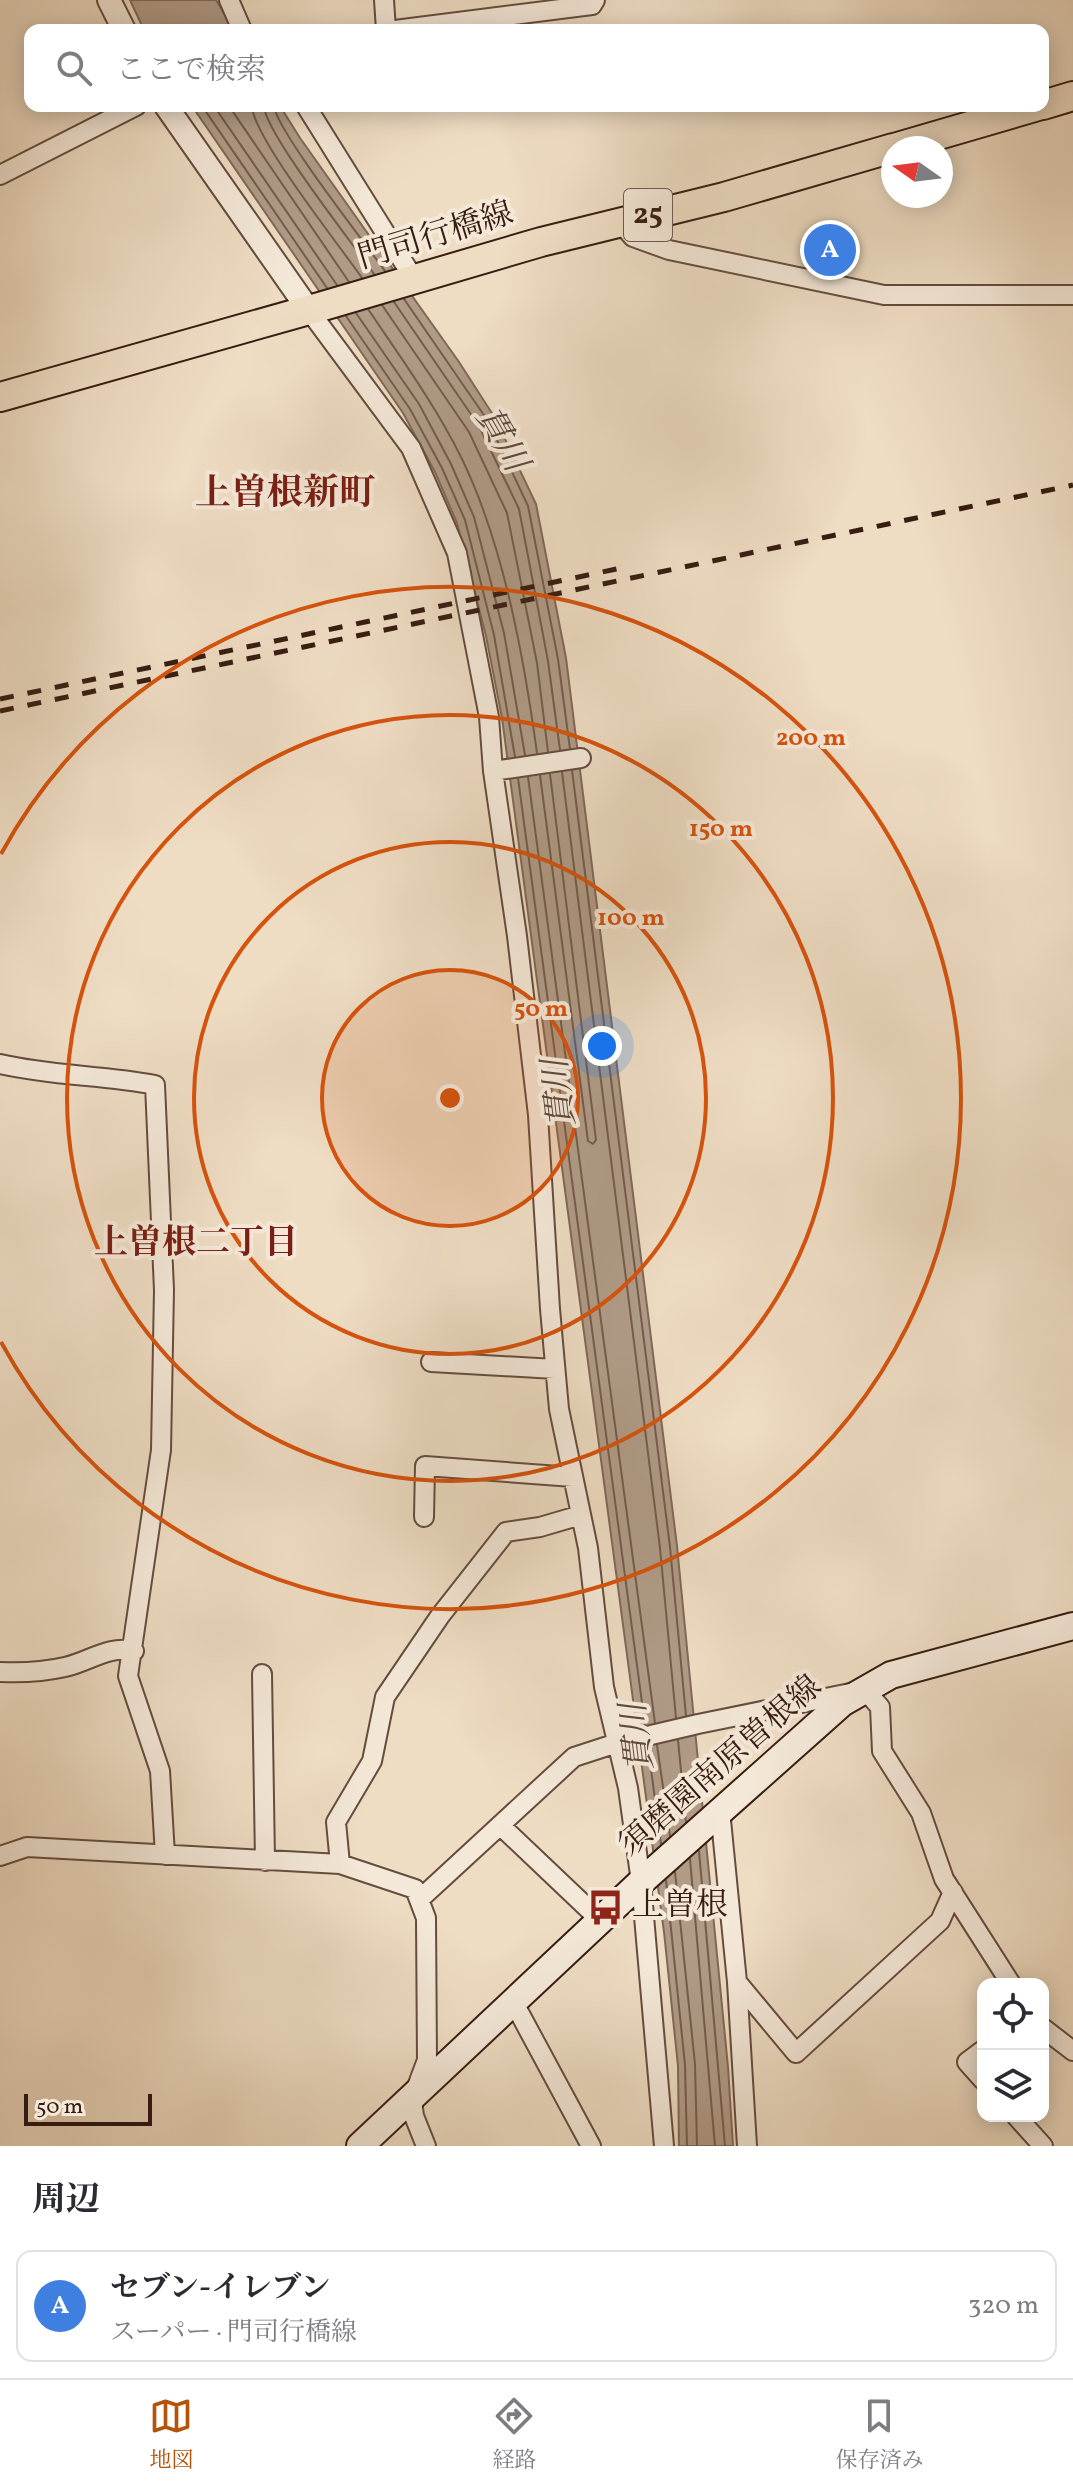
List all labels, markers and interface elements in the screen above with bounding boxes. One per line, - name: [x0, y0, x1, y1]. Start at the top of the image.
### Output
- search box: [24, 24, 1049, 112]
- icon: search: [52, 46, 96, 90]
- text: ここで検索: [116, 50, 266, 92]
- north arrow: [881, 136, 953, 208]
- road number: 25: [624, 189, 672, 241]
- street label: 門司行橋線: [353, 193, 519, 281]
- pin: A: [804, 220, 856, 280]
- water label: 貫川: [463, 399, 539, 485]
- district label: 上曽根新町: [195, 470, 375, 520]
- text: 200 m: [776, 722, 846, 756]
- text: 150 m: [689, 813, 753, 847]
- text: 100 m: [597, 902, 665, 936]
- text: 50 m: [514, 993, 568, 1027]
- your location: [582, 1026, 622, 1066]
- water label: 貫川: [533, 1052, 588, 1130]
- centre of rings: [436, 1084, 464, 1112]
- district label: 上曽根二丁目: [94, 1221, 298, 1268]
- street label: 須磨園南原曽根線: [610, 1666, 832, 1868]
- water label: 貫川: [611, 1696, 666, 1774]
- place label: 上曽根: [632, 1885, 728, 1929]
- bus stop icon: 上曽根: [587, 1888, 625, 1926]
- map controls: [977, 1978, 1049, 2122]
- button: locate: [977, 1978, 1049, 2050]
- button: layers: [977, 2050, 1049, 2122]
- scale bar: [24, 2090, 152, 2126]
- text: 50 m: [36, 2092, 83, 2123]
- text: 周辺: [32, 2178, 100, 2225]
- text: セブン-イレブン: [110, 2268, 330, 2310]
- text: A: [51, 2288, 69, 2324]
- text: 320 m: [968, 2288, 1039, 2324]
- text: スーパー · 門司行橋線: [110, 2315, 357, 2351]
- tab: 地図: [149, 2394, 194, 2477]
- tab: 経路: [492, 2394, 537, 2477]
- tab: 保存済み: [835, 2394, 924, 2477]

